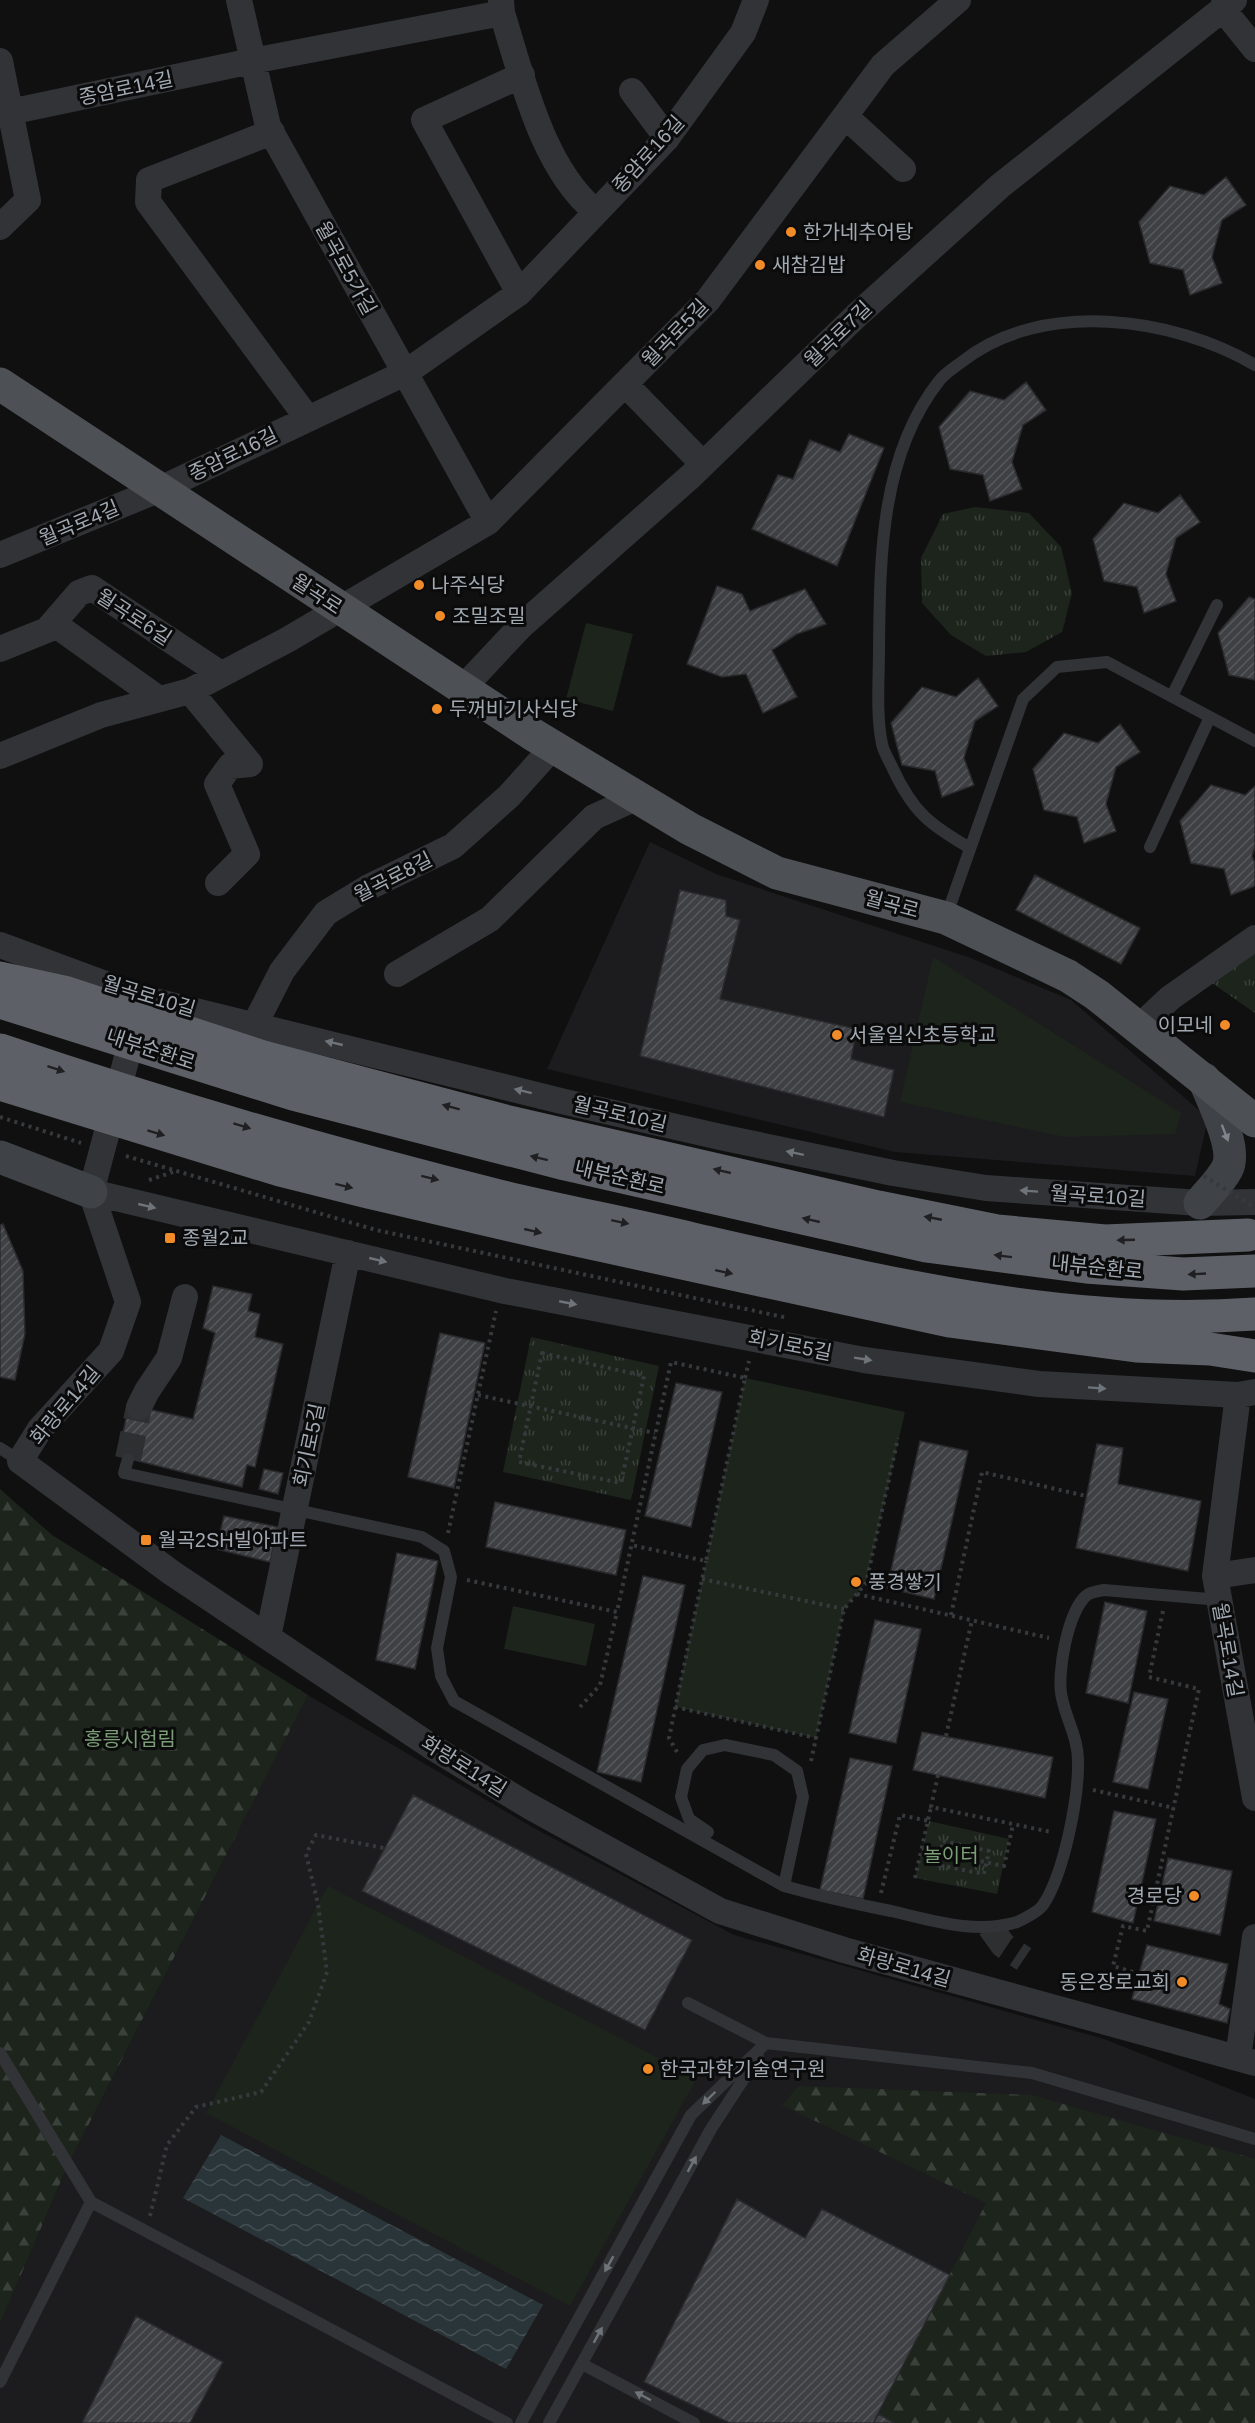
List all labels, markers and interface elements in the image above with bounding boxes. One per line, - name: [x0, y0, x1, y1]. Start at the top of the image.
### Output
- street label: 종암로14길: [77, 67, 175, 109]
- street label: 종암로16길: [608, 111, 688, 197]
- street label: 월곡로5가길: [311, 218, 381, 318]
- place label: 한가네추어탕: [803, 221, 913, 243]
- marker: 한가네추어탕: [784, 225, 798, 239]
- place label: 새참김밥: [772, 254, 846, 276]
- marker: 새참김밥: [753, 258, 767, 272]
- street label: 월곡로5길: [638, 295, 712, 371]
- street label: 월곡로7길: [800, 297, 876, 371]
- street label: 종암로16길: [185, 423, 281, 485]
- street label: 월곡로4길: [36, 496, 122, 550]
- street label: 월곡로: [288, 570, 346, 618]
- place label: 나주식당: [431, 574, 505, 596]
- marker: 나주식당: [412, 578, 426, 592]
- street label: 월곡로6길: [92, 585, 176, 649]
- place label: 조밀조밀: [452, 605, 526, 627]
- marker: 조밀조밀: [433, 609, 447, 623]
- place label: 두꺼비기사식당: [449, 698, 578, 720]
- marker: 두꺼비기사식당: [430, 702, 444, 716]
- street label: 월곡로8길: [350, 848, 436, 906]
- street label: 월곡로: [862, 886, 922, 922]
- street label: 월곡로10길: [100, 971, 198, 1021]
- place label: 이모네: [1158, 1014, 1213, 1036]
- marker: 이모네: [1218, 1018, 1232, 1032]
- street label: 내부순환로: [104, 1024, 198, 1074]
- place label: 서울일신초등학교: [849, 1024, 996, 1046]
- marker: 서울일신초등학교: [830, 1028, 844, 1042]
- one-way arrow: [325, 1038, 343, 1048]
- one-way arrow: [47, 1064, 65, 1074]
- one-way arrow: [514, 1086, 532, 1096]
- street label: 월곡로10길: [571, 1093, 669, 1135]
- one-way arrow: [442, 1102, 460, 1111]
- one-way arrow: [233, 1122, 251, 1131]
- one-way arrow: [1221, 1124, 1230, 1142]
- one-way arrow: [147, 1129, 165, 1138]
- one-way arrow: [786, 1148, 805, 1157]
- one-way arrow: [530, 1152, 548, 1162]
- street label: 내부순환로: [573, 1156, 667, 1198]
- one-way arrow: [713, 1166, 731, 1176]
- one-way arrow: [421, 1173, 439, 1183]
- one-way arrow: [334, 1181, 353, 1191]
- street label: 월곡로10길: [1049, 1182, 1147, 1210]
- one-way arrow: [1019, 1187, 1038, 1196]
- one-way arrow: [138, 1202, 157, 1211]
- one-way arrow: [923, 1213, 942, 1222]
- one-way arrow: [801, 1215, 820, 1224]
- one-way arrow: [610, 1218, 629, 1228]
- one-way arrow: [524, 1226, 543, 1236]
- place label: 종월2교: [182, 1227, 248, 1249]
- marker: 종월2교: [163, 1231, 177, 1245]
- one-way arrow: [1117, 1235, 1136, 1245]
- one-way arrow: [993, 1251, 1012, 1261]
- street label: 내부순환로: [1050, 1251, 1144, 1283]
- one-way arrow: [369, 1256, 387, 1266]
- one-way arrow: [715, 1268, 734, 1277]
- one-way arrow: [1187, 1269, 1206, 1278]
- one-way arrow: [559, 1299, 578, 1308]
- street label: 회기로5길: [746, 1326, 834, 1364]
- one-way arrow: [854, 1355, 873, 1364]
- street label: 화랑로14길: [26, 1361, 104, 1449]
- one-way arrow: [1088, 1383, 1107, 1392]
- street label: 회기로5길: [289, 1401, 329, 1489]
- place label: 월곡2SH빌아파트: [158, 1529, 307, 1551]
- marker: 월곡2SH빌아파트: [139, 1533, 153, 1547]
- place label: 풍경쌓기: [868, 1571, 942, 1593]
- marker: 풍경쌓기: [849, 1575, 863, 1589]
- street label: 월곡로14길: [1209, 1601, 1247, 1699]
- park label: 홍릉시험림: [84, 1728, 176, 1750]
- street label: 화랑로14길: [418, 1731, 510, 1801]
- park label: 놀이터: [923, 1844, 979, 1866]
- place label: 경로당: [1127, 1885, 1182, 1907]
- marker: 경로당: [1187, 1889, 1201, 1903]
- street label: 화랑로14길: [855, 1943, 953, 1991]
- place label: 동은장로교회: [1060, 1971, 1170, 1993]
- marker: 동은장로교회: [1175, 1975, 1189, 1989]
- place label: 한국과학기술연구원: [660, 2058, 826, 2080]
- marker: 한국과학기술연구원: [641, 2062, 655, 2076]
- one-way arrow: [703, 2090, 717, 2104]
- one-way arrow: [687, 2155, 697, 2172]
- one-way arrow: [604, 2255, 614, 2272]
- one-way arrow: [593, 2326, 603, 2343]
- one-way arrow: [634, 2391, 651, 2401]

